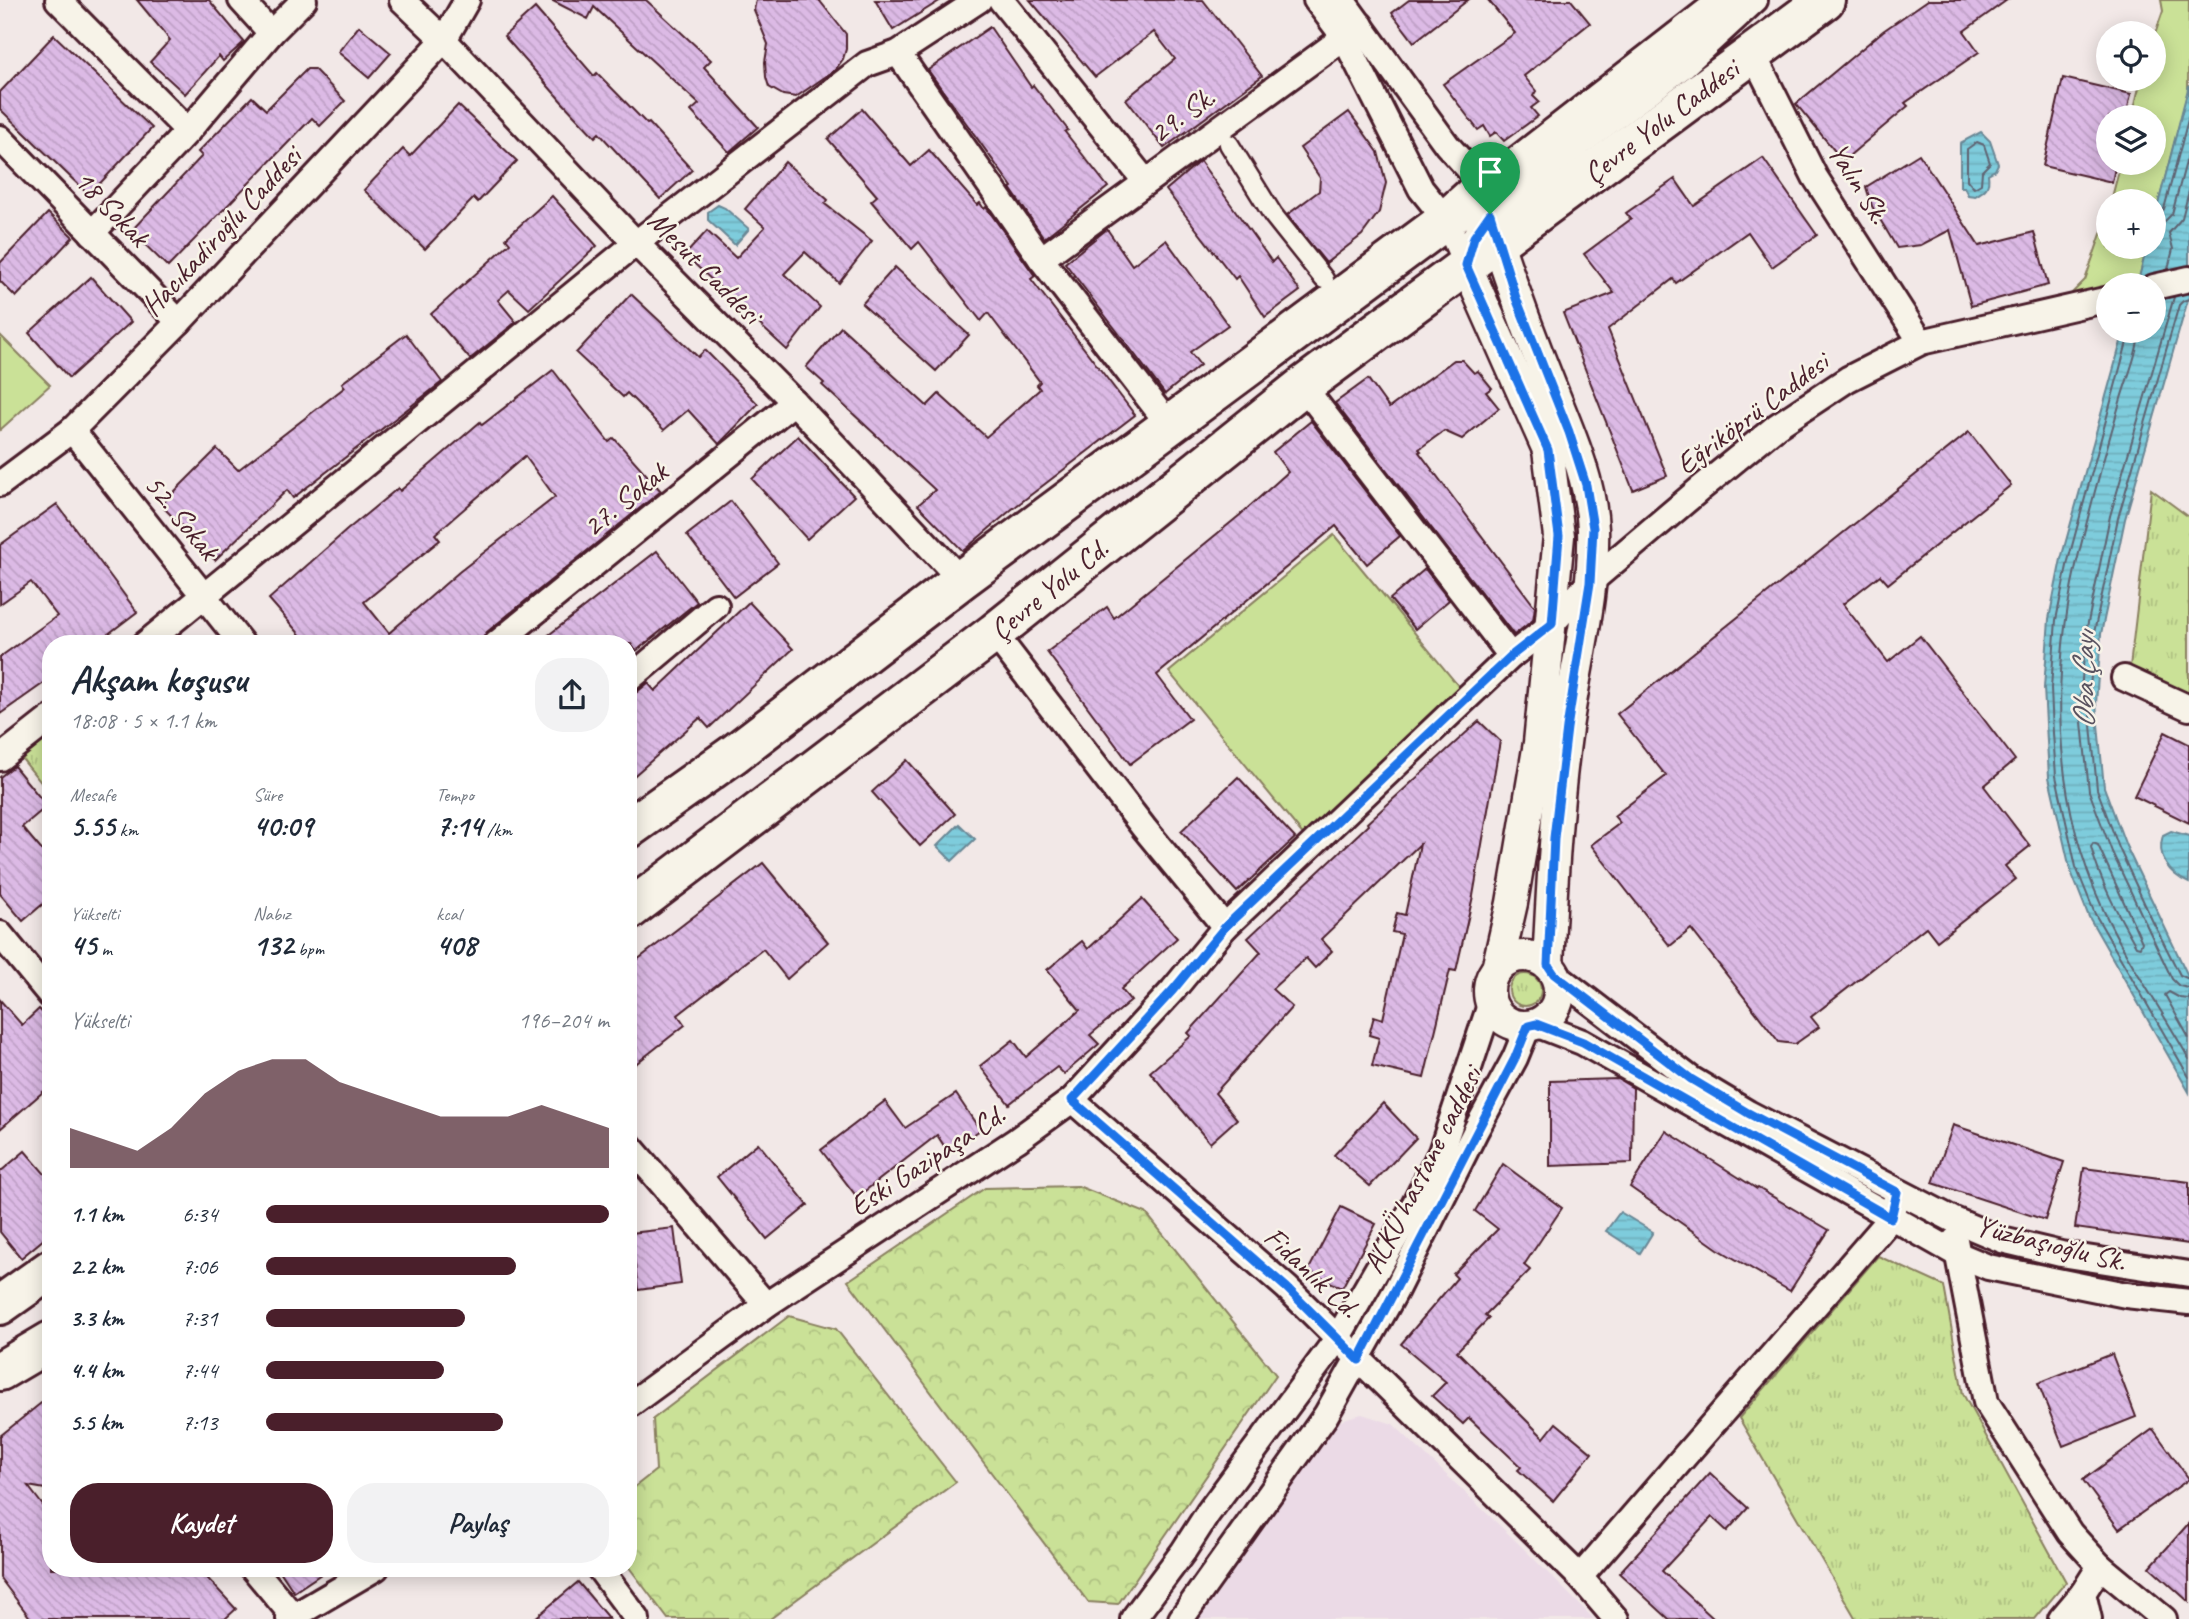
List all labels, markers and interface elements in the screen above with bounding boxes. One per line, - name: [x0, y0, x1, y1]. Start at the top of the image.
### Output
- map controls: [2096, 21, 2166, 343]
- button: locate: [2096, 21, 2166, 91]
- street label: Çevre Yolu Caddesi: [1576, 48, 1749, 192]
- street label: 29. Sk.: [1142, 78, 1222, 152]
- button: layers: [2096, 105, 2166, 175]
- street label: Yalın Sk.: [1819, 135, 1899, 231]
- street label: Hacıkadiroğlu Caddesi: [133, 136, 312, 324]
- pin: [1460, 142, 1520, 214]
- icon: arrive: [1471, 153, 1509, 191]
- street label: 18 Sokak: [66, 161, 159, 256]
- button: +: [2096, 189, 2166, 259]
- street label: Mesut Caddesi: [640, 202, 772, 334]
- button: −: [2096, 273, 2166, 343]
- street label: Eğriköprü Caddesi: [1668, 341, 1839, 483]
- street label: 27. Sokak: [575, 452, 677, 545]
- street label: 52. Sokak: [136, 467, 229, 569]
- street label: Çevre Yolu Cd.: [982, 530, 1116, 648]
- water label: Oba Çayı: [2063, 628, 2104, 728]
- text: Akşam koşusu: [70, 656, 247, 703]
- button: share: [535, 658, 609, 732]
- text: 18:08 · 5 × 1.1 km: [70, 706, 216, 735]
- text: Mesafe: [70, 783, 116, 807]
- text: Süre: [253, 783, 282, 807]
- text: Tempo: [436, 783, 474, 807]
- text: 5.55: [70, 807, 115, 845]
- text: 40:09: [253, 807, 313, 845]
- text: 7:14: [436, 807, 482, 845]
- text: km: [115, 818, 138, 842]
- text: /km: [482, 818, 512, 842]
- text: Yükselti: [70, 902, 119, 926]
- text: Nabız: [253, 902, 291, 926]
- text: kcal: [436, 902, 461, 926]
- text: 45: [70, 926, 97, 964]
- text: 132: [253, 926, 294, 964]
- text: 408: [436, 926, 477, 964]
- text: m: [97, 937, 112, 961]
- text: bpm: [294, 937, 324, 961]
- text: Yükselti: [70, 1006, 130, 1035]
- text: 196–204 m: [518, 1006, 609, 1035]
- street label: ALKÜ hastane caddesi: [1354, 1057, 1492, 1280]
- street label: Eski Gazipaşa Cd.: [842, 1095, 1012, 1224]
- text: 1.1 km: [70, 1200, 124, 1229]
- text: 6:34: [182, 1200, 218, 1229]
- street label: Yüzbaşıoğlu Sk.: [1972, 1206, 2130, 1280]
- street label: Fidanlık Cd.: [1256, 1218, 1368, 1326]
- text: 2.2 km: [70, 1252, 124, 1281]
- text: 7:06: [182, 1252, 218, 1281]
- text: 3.3 km: [70, 1304, 124, 1333]
- text: 7:31: [182, 1304, 218, 1333]
- text: 4.4 km: [70, 1356, 124, 1385]
- text: 7:44: [182, 1356, 218, 1385]
- text: 5.5 km: [70, 1408, 123, 1437]
- text: 7:13: [182, 1408, 218, 1437]
- button: Kaydet: [70, 1483, 333, 1563]
- button: Paylaş: [347, 1483, 609, 1563]

